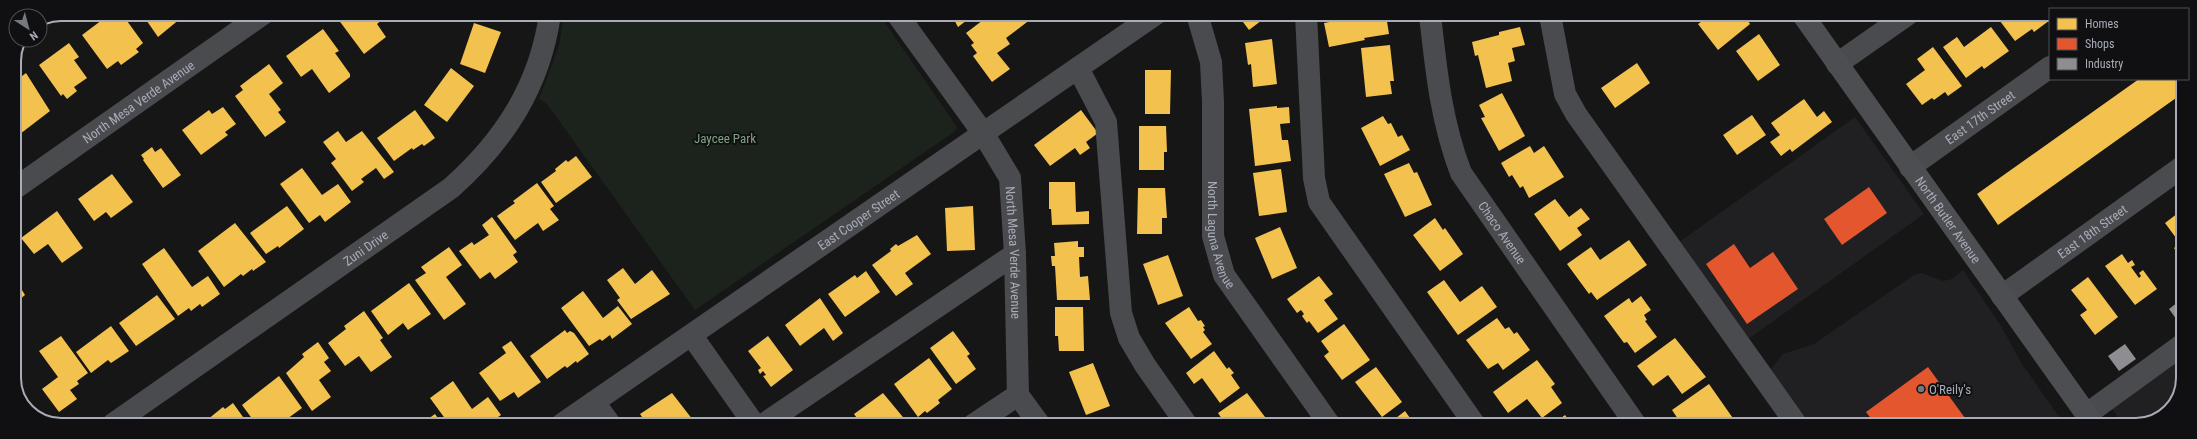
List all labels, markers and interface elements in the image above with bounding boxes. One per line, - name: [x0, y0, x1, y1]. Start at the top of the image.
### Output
- north arrow: [8, 8, 48, 48]
- legend: [2049, 8, 2189, 80]
- text: Homes: [2085, 17, 2119, 31]
- text: N: [27, 28, 40, 43]
- text: Shops: [2085, 37, 2114, 51]
- street label: North Mesa Verde Avenue: [80, 57, 197, 146]
- text: Industry: [2085, 57, 2123, 71]
- street label: East 17th Street: [1942, 87, 2018, 147]
- park label: Jaycee Park: [694, 131, 756, 146]
- street label: North Butler Avenue: [1912, 173, 1984, 266]
- street label: North Laguna Avenue: [1206, 181, 1238, 291]
- street label: East Cooper Street: [815, 186, 902, 253]
- street label: North Mesa Verde Avenue: [1003, 186, 1024, 319]
- street label: Chaco Avenue: [1475, 198, 1529, 267]
- street label: East 18th Street: [2055, 201, 2130, 261]
- street label: Zuni Drive: [340, 227, 391, 268]
- place label: O'Reily's: [1929, 382, 1971, 397]
- marker: O'Reily's: [1916, 384, 1926, 394]

